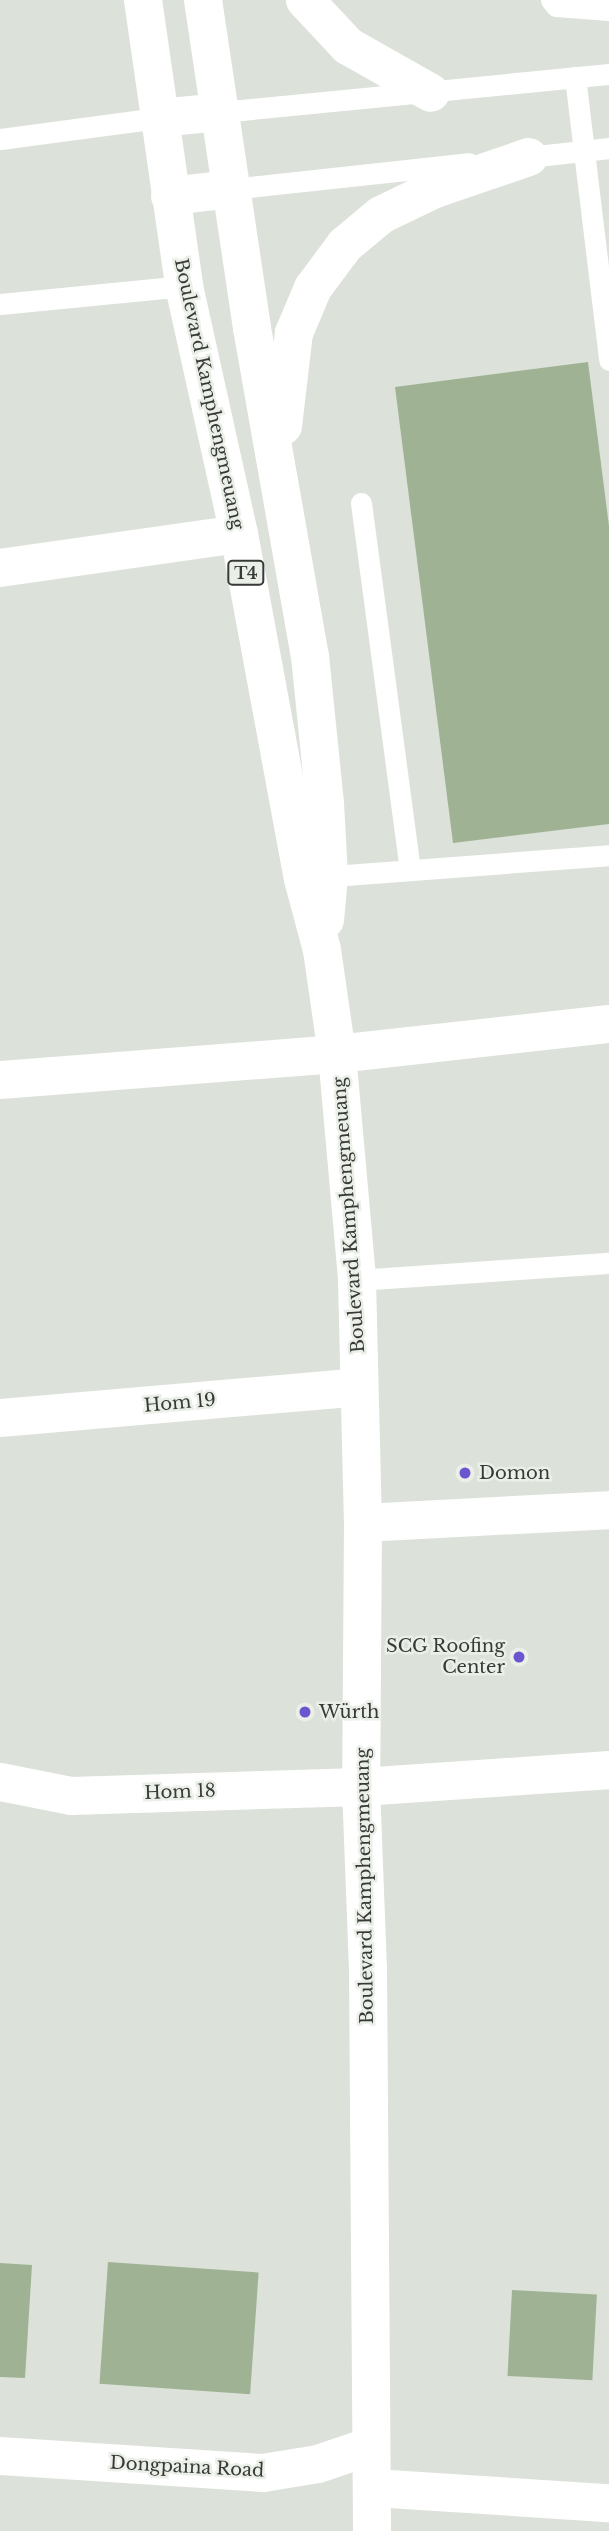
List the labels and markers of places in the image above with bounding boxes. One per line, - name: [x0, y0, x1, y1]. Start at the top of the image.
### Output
- place label: Domon: [479, 1462, 550, 1484]
- marker: Domon: [457, 1465, 473, 1481]
- place label: SCG Roofing Center: [386, 1636, 505, 1678]
- marker: SCG Roofing Center: [511, 1649, 527, 1665]
- place label: Würth: [319, 1701, 379, 1723]
- marker: Würth: [297, 1704, 313, 1720]

